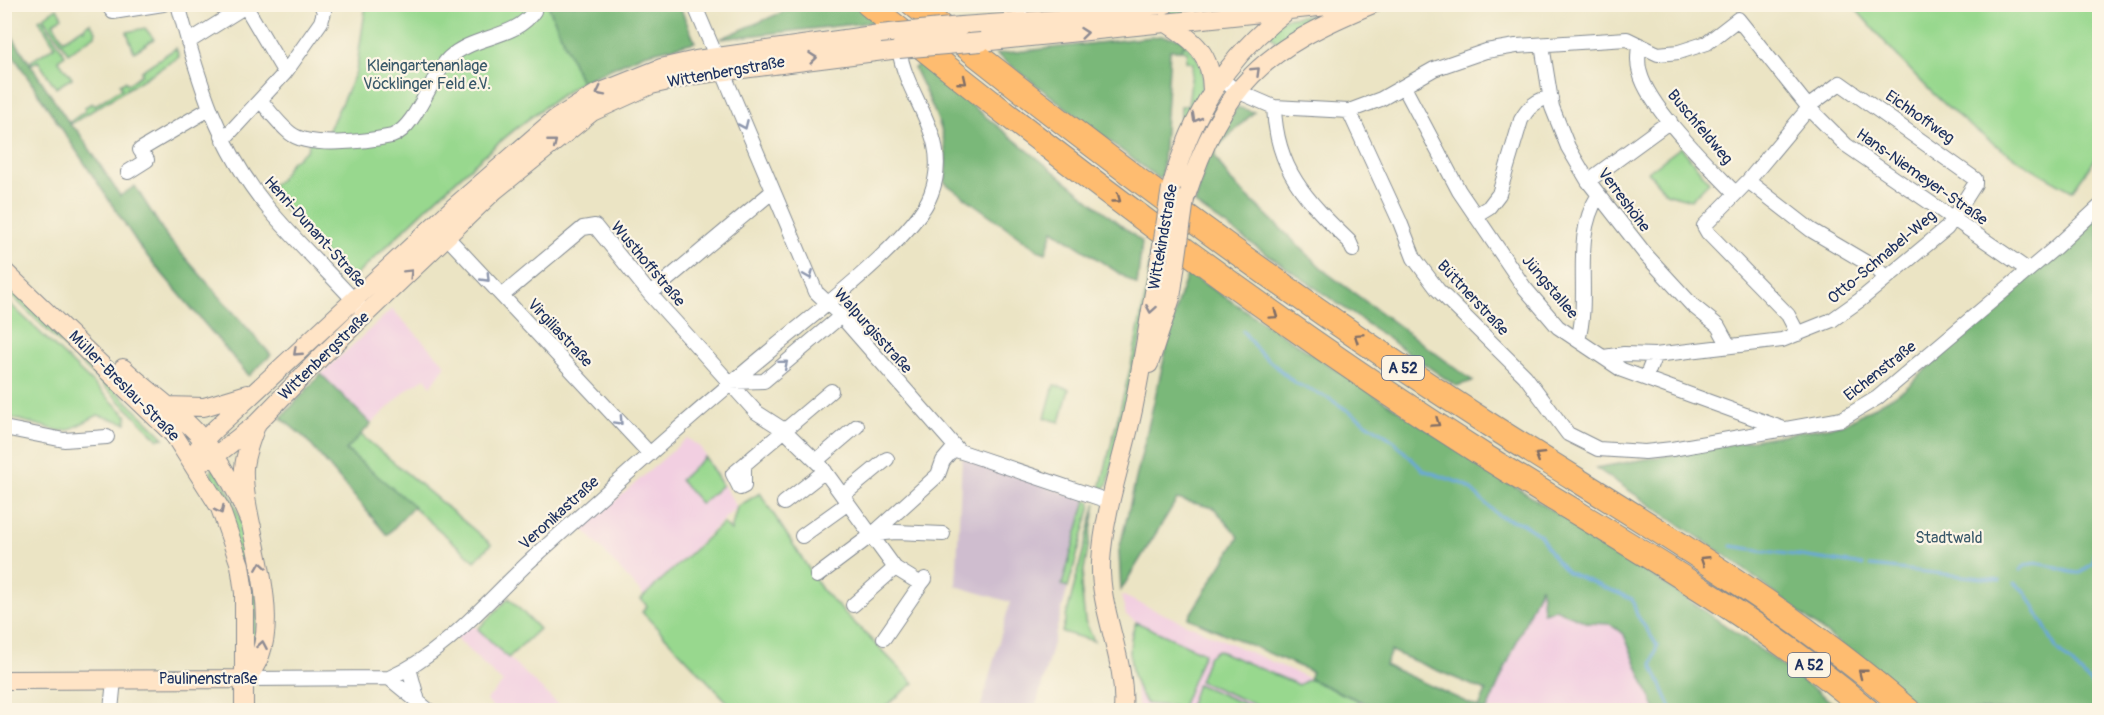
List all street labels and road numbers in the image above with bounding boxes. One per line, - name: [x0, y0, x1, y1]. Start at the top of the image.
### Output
- street label: Wittenbergstraße: [666, 52, 786, 92]
- street label: Buschfeldweg: [1663, 85, 1737, 169]
- street label: Eichhoffweg: [1881, 86, 1959, 148]
- street label: Hans-Niemeyer-Straße: [1852, 124, 1992, 230]
- street label: Verreshöhe: [1593, 164, 1655, 236]
- street label: Henri-Dunant-Straße: [260, 172, 370, 292]
- street label: Wittekindstraße: [1144, 183, 1182, 291]
- street label: Otto-Schnabel-Weg: [1824, 206, 1940, 308]
- street label: Wusthoffstraße: [607, 217, 690, 311]
- street label: Jüngstallee: [1517, 251, 1583, 323]
- street label: Büttnerstraße: [1433, 256, 1513, 340]
- street label: Walpurgisstraße: [830, 284, 917, 378]
- street label: Virgiliastraße: [523, 295, 597, 372]
- street label: Wittenbergstraße: [274, 307, 374, 404]
- street label: Müller-Breslau-Straße: [64, 326, 184, 446]
- street label: Eichenstraße: [1840, 336, 1920, 405]
- road number: A 52: [1382, 356, 1424, 380]
- street label: Veronikastraße: [515, 472, 603, 554]
- road number: A 52: [1788, 653, 1830, 677]
- street label: Paulinenstraße: [159, 669, 257, 689]

